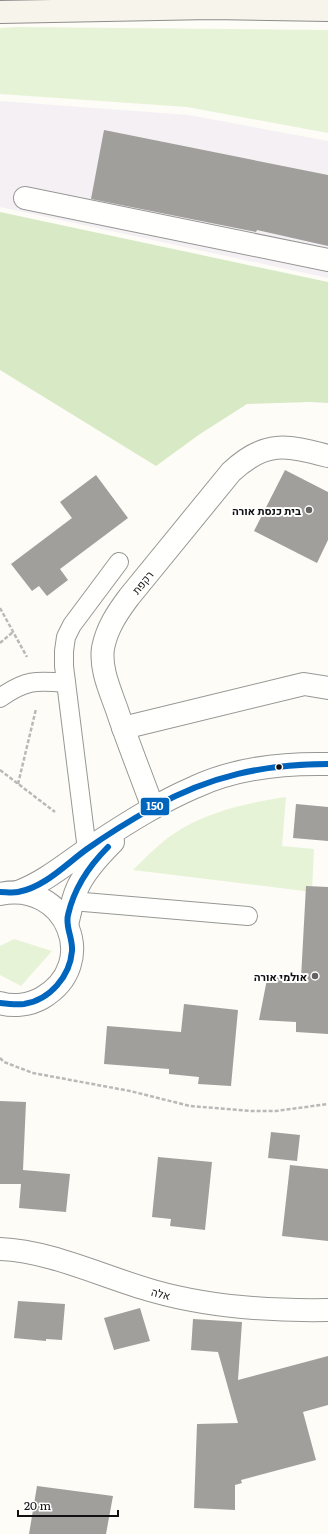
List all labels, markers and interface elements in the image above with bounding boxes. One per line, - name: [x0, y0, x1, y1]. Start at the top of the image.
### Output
- place label: בית כנסת אורה: [232, 502, 301, 518]
- marker: בית כנסת אורה: [304, 505, 314, 515]
- street label: רקפת: [128, 567, 156, 597]
- unlabelled marker: [274, 762, 284, 772]
- line badge: 150: [140, 797, 170, 816]
- text: 150: [146, 797, 164, 813]
- place label: אולמי אורה: [254, 968, 307, 984]
- marker: אולמי אורה: [310, 971, 320, 981]
- street label: אלה: [150, 1283, 172, 1303]
- scale bar: [18, 1492, 118, 1518]
- text: 20 m: [24, 1496, 51, 1514]

